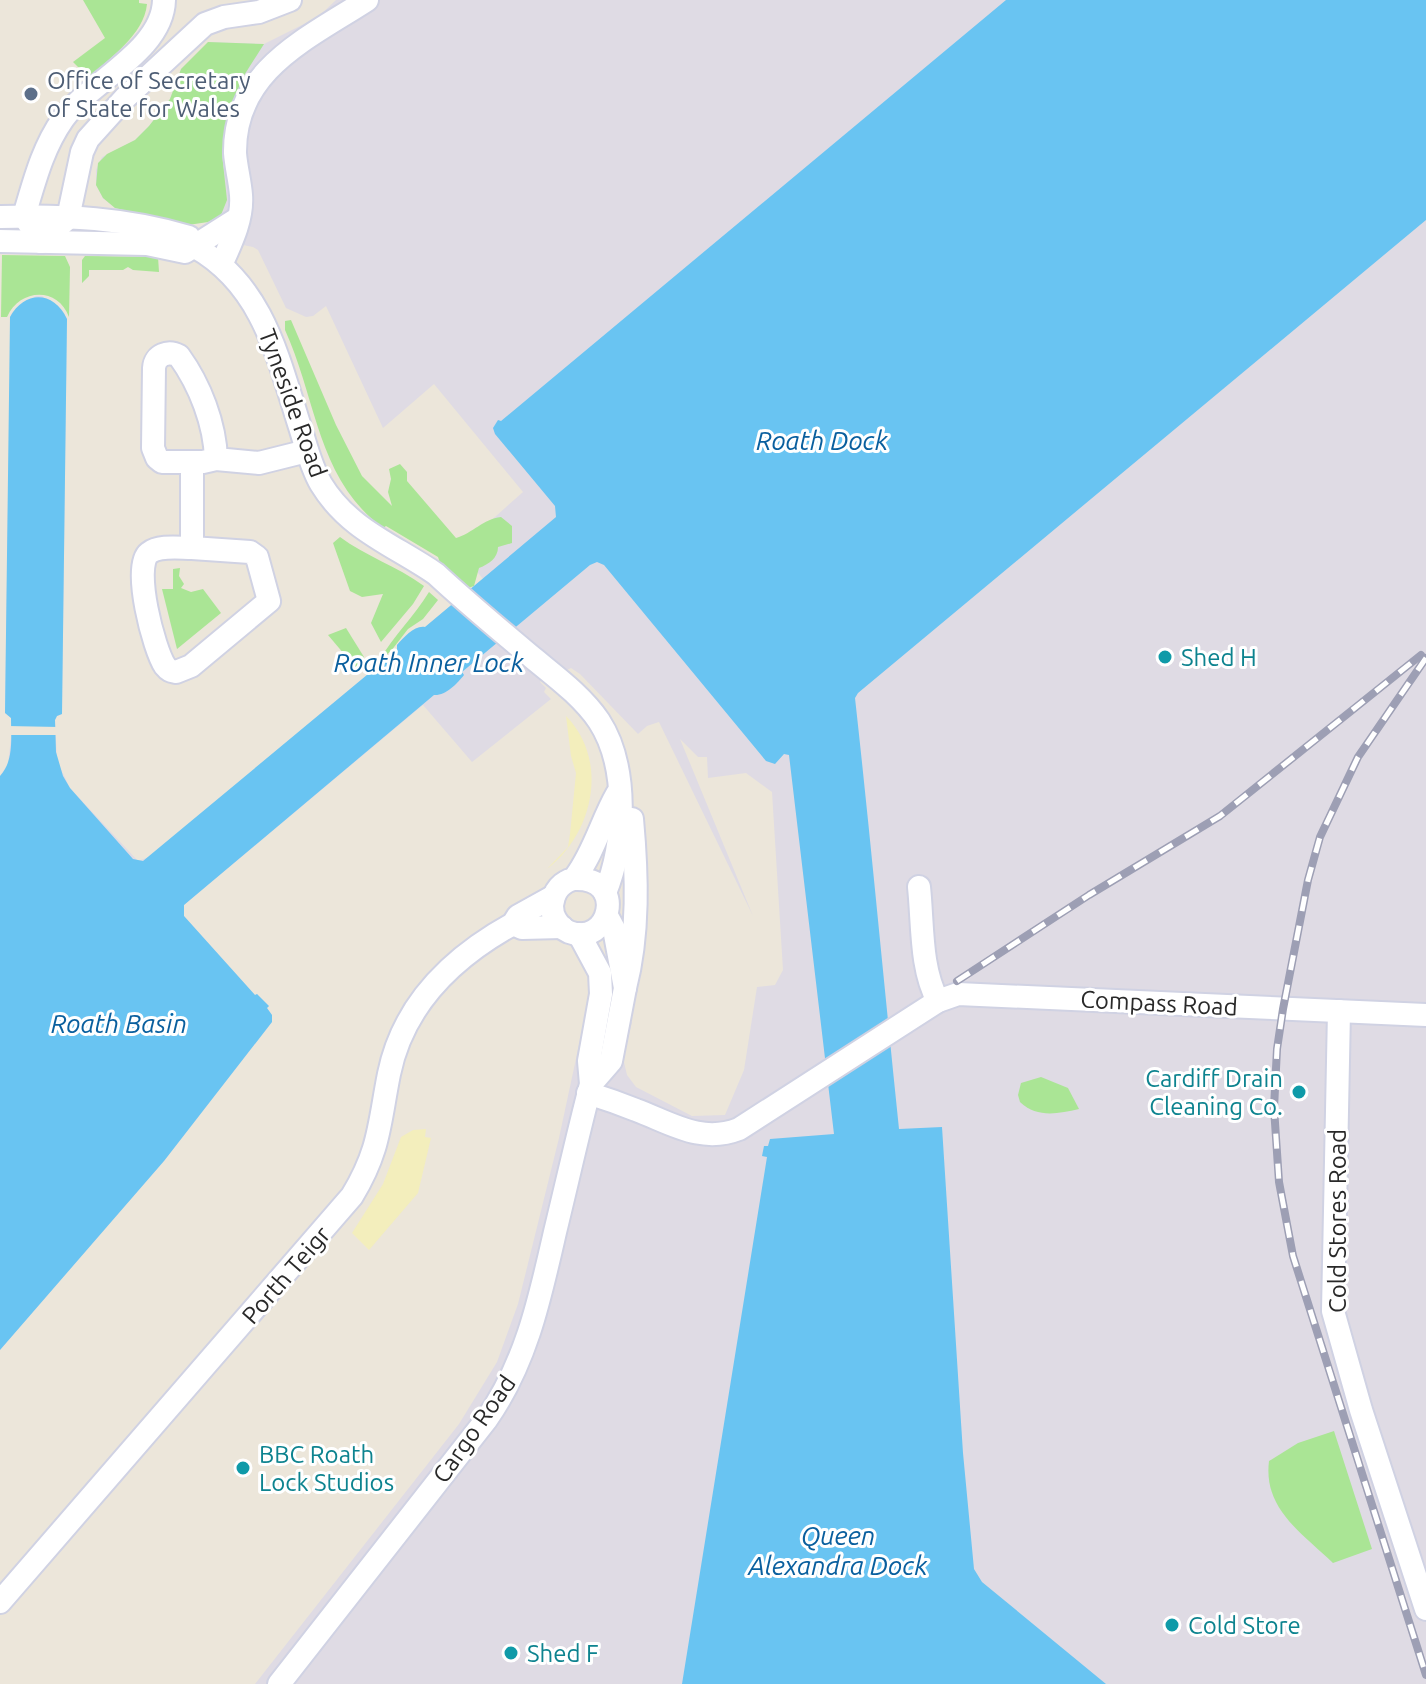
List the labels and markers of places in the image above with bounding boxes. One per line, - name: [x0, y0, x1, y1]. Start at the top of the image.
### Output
- place label: Office of Secretary of State for Wales: [47, 67, 251, 122]
- marker: Office of Secretary of State for Wales: [22, 85, 40, 103]
- place label: Shed H: [1181, 644, 1257, 671]
- marker: Shed H: [1156, 648, 1174, 666]
- place label: Cardiff Drain Cleaning Co.: [1145, 1065, 1283, 1120]
- marker: Cardiff Drain Cleaning Co.: [1290, 1083, 1308, 1101]
- place label: BBC Roath Lock Studios: [259, 1441, 394, 1496]
- marker: BBC Roath Lock Studios: [234, 1459, 252, 1477]
- place label: Cold Store: [1188, 1612, 1301, 1639]
- marker: Cold Store: [1163, 1616, 1181, 1634]
- place label: Shed F: [527, 1640, 599, 1667]
- marker: Shed F: [502, 1644, 520, 1662]

